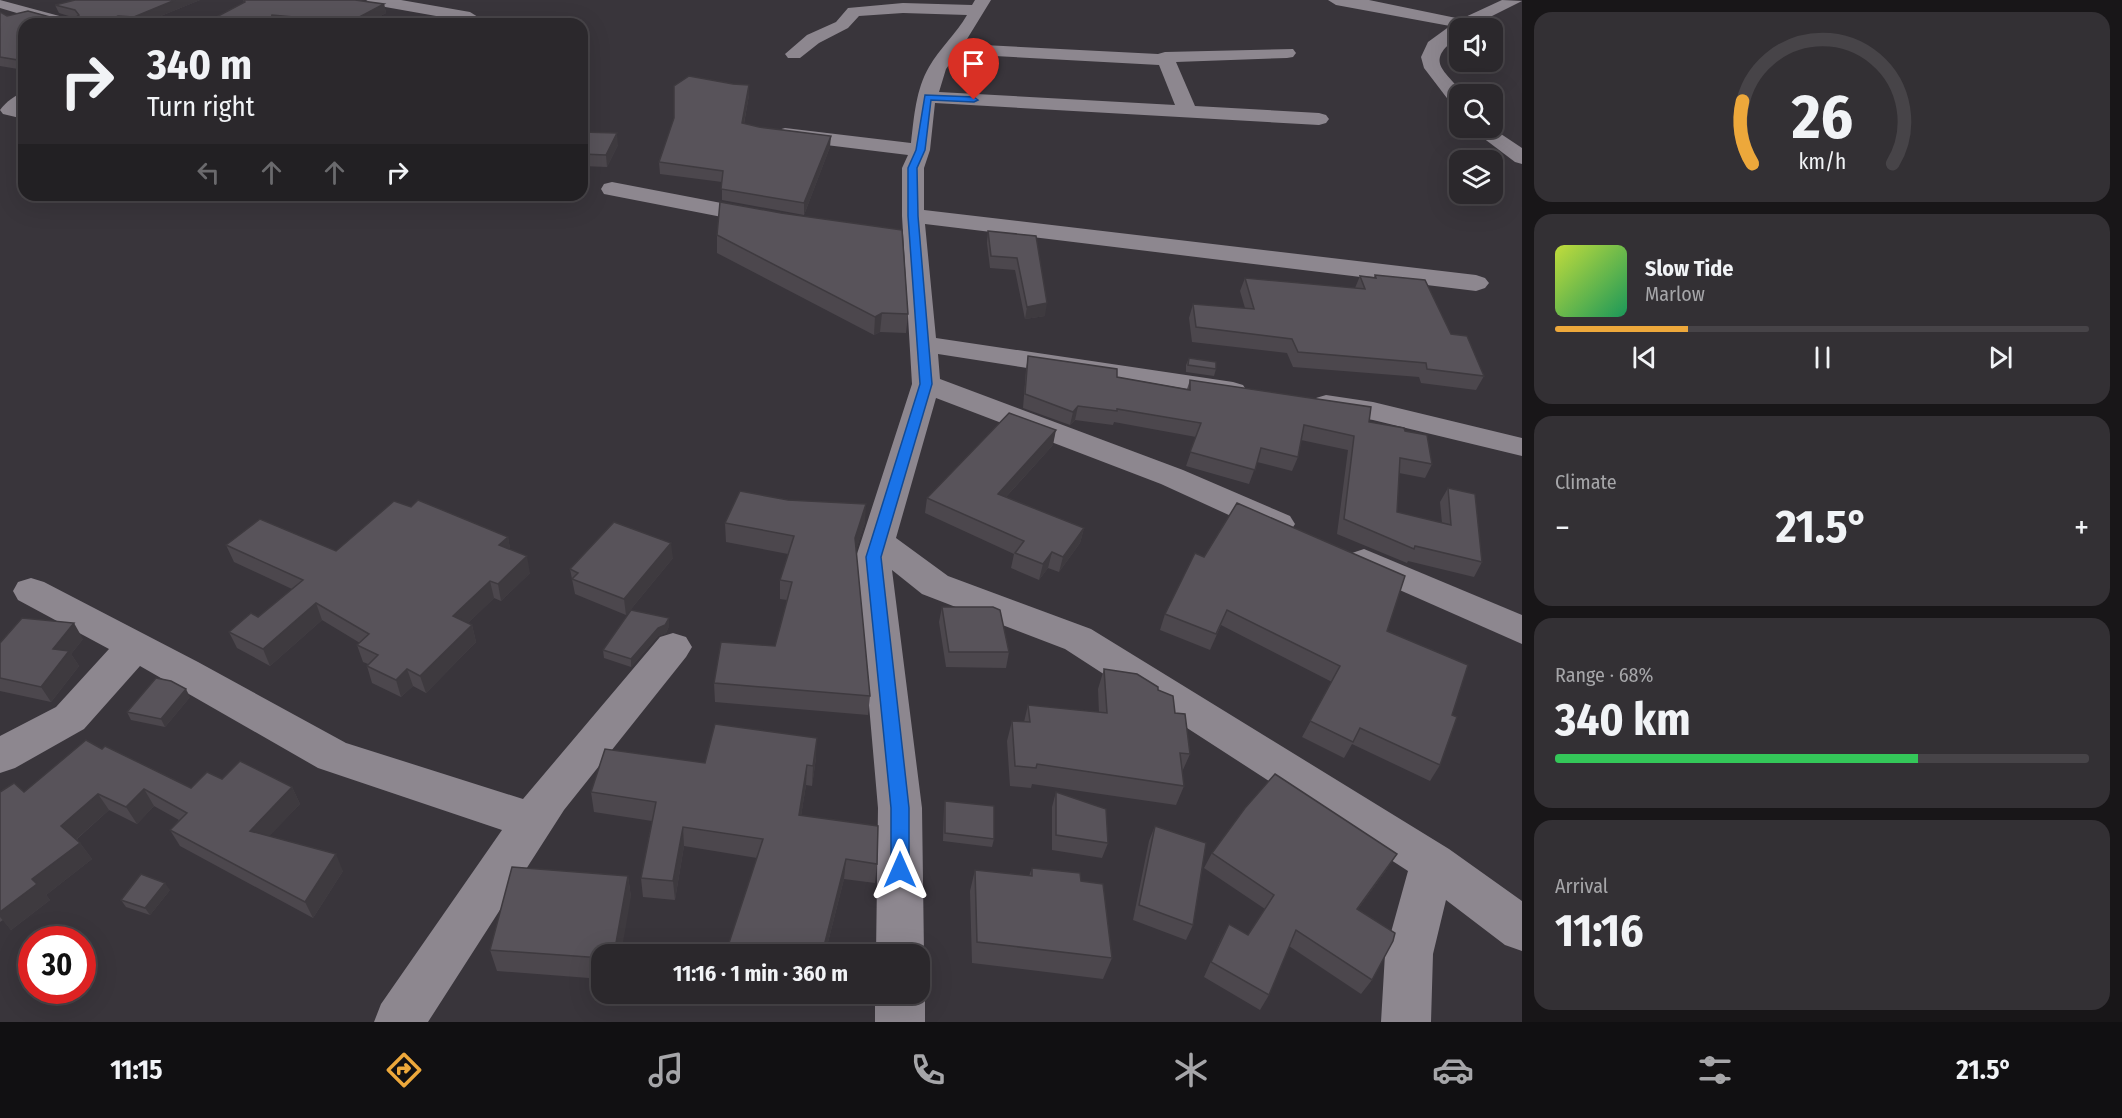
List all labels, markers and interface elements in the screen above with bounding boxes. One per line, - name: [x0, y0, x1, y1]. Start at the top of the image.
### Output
- map controls: [1449, 18, 1503, 204]
- button: sound: [1449, 18, 1503, 72]
- pin: [948, 38, 999, 100]
- text: 340 m: [147, 40, 252, 90]
- icon: right: [48, 42, 126, 120]
- icon: arrive: [957, 47, 990, 80]
- text: 26: [1790, 80, 1853, 155]
- button: search: [1449, 84, 1503, 138]
- text: Turn right: [147, 91, 255, 123]
- text: km/h: [1798, 149, 1846, 175]
- button: layers: [1449, 150, 1503, 204]
- icon: left: [192, 156, 225, 189]
- icon: ahead: [255, 156, 288, 189]
- icon: ahead: [318, 156, 351, 189]
- icon: right: [381, 156, 414, 189]
- text: Slow Tide: [1645, 255, 1733, 282]
- text: Marlow: [1645, 282, 1705, 306]
- icon: previous: [1628, 341, 1661, 374]
- icon: pause: [1806, 341, 1839, 374]
- icon: next: [1984, 341, 2017, 374]
- text: Climate: [1555, 470, 1617, 494]
- text: 21.5°: [1776, 500, 1868, 554]
- text: −: [1555, 508, 1570, 548]
- text: +: [2074, 508, 2089, 548]
- text: Range · 68%: [1555, 663, 1654, 687]
- text: 340 km: [1555, 693, 1691, 747]
- position arrow: [868, 838, 932, 902]
- text: Arrival: [1555, 874, 1608, 898]
- text: 11:16: [1555, 904, 1644, 958]
- speed limit sign: 30: [18, 926, 96, 1004]
- text: 11:16 · 1 min · 360 m: [673, 960, 848, 987]
- icon: directions: [383, 1049, 425, 1091]
- icon: music: [645, 1049, 687, 1091]
- icon: phone: [907, 1049, 949, 1091]
- icon: climate: [1170, 1049, 1212, 1091]
- icon: car: [1432, 1049, 1474, 1091]
- icon: filters: [1694, 1049, 1736, 1091]
- text: 11:15: [110, 1054, 162, 1086]
- text: 21.5°: [1956, 1054, 2012, 1086]

